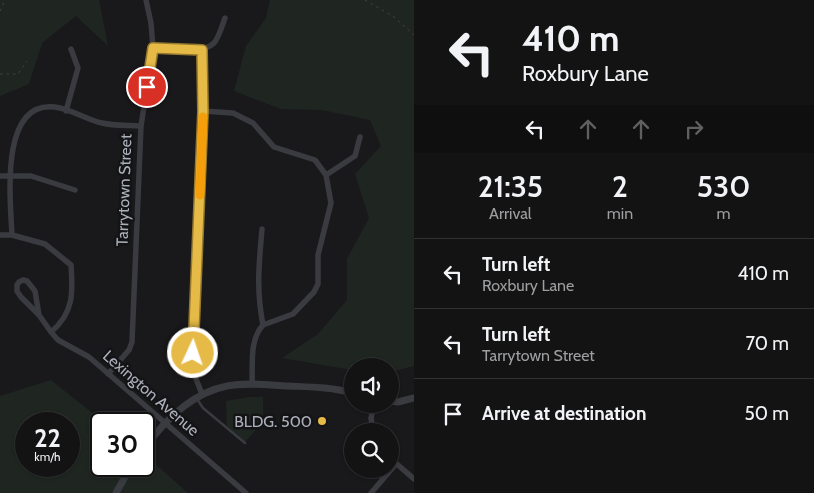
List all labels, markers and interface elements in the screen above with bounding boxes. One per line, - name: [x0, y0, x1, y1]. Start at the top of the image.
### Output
- text: 410 m: [522, 17, 619, 60]
- icon: left: [439, 20, 504, 85]
- text: Roxbury Lane: [522, 60, 649, 87]
- pin: [126, 66, 168, 108]
- icon: arrive: [133, 73, 161, 101]
- icon: left: [521, 115, 549, 143]
- icon: ahead: [574, 115, 602, 143]
- icon: ahead: [627, 115, 655, 143]
- icon: right: [680, 115, 708, 143]
- street label: Tarrytown Street: [113, 133, 135, 247]
- text: 21:35: [478, 168, 543, 205]
- text: 2: [612, 168, 628, 205]
- text: 530: [697, 168, 750, 205]
- text: Arrival: [489, 204, 532, 223]
- text: min: [607, 204, 633, 223]
- text: m: [716, 204, 731, 223]
- text: Turn left: [482, 253, 550, 276]
- icon: left: [439, 260, 467, 288]
- text: 410 m: [738, 262, 789, 285]
- text: Roxbury Lane: [482, 276, 574, 295]
- text: Turn left: [482, 323, 550, 346]
- position arrow: [166, 326, 218, 378]
- icon: left: [439, 330, 467, 358]
- text: 70 m: [745, 332, 789, 355]
- street label: Lexington Avenue: [99, 346, 203, 440]
- text: Tarrytown Street: [482, 346, 595, 365]
- map controls: [344, 358, 399, 478]
- button: sound: [344, 358, 399, 413]
- icon: arrive: [439, 400, 467, 428]
- text: Arrive at destination: [482, 402, 646, 425]
- text: 50 m: [745, 402, 789, 425]
- speed limit sign: 30: [90, 412, 155, 477]
- place label: BLDG. 500: [234, 412, 312, 431]
- marker: BLDG. 500: [316, 415, 328, 427]
- text: 22: [34, 423, 61, 453]
- button: search: [344, 423, 399, 478]
- text: km/h: [34, 449, 61, 464]

